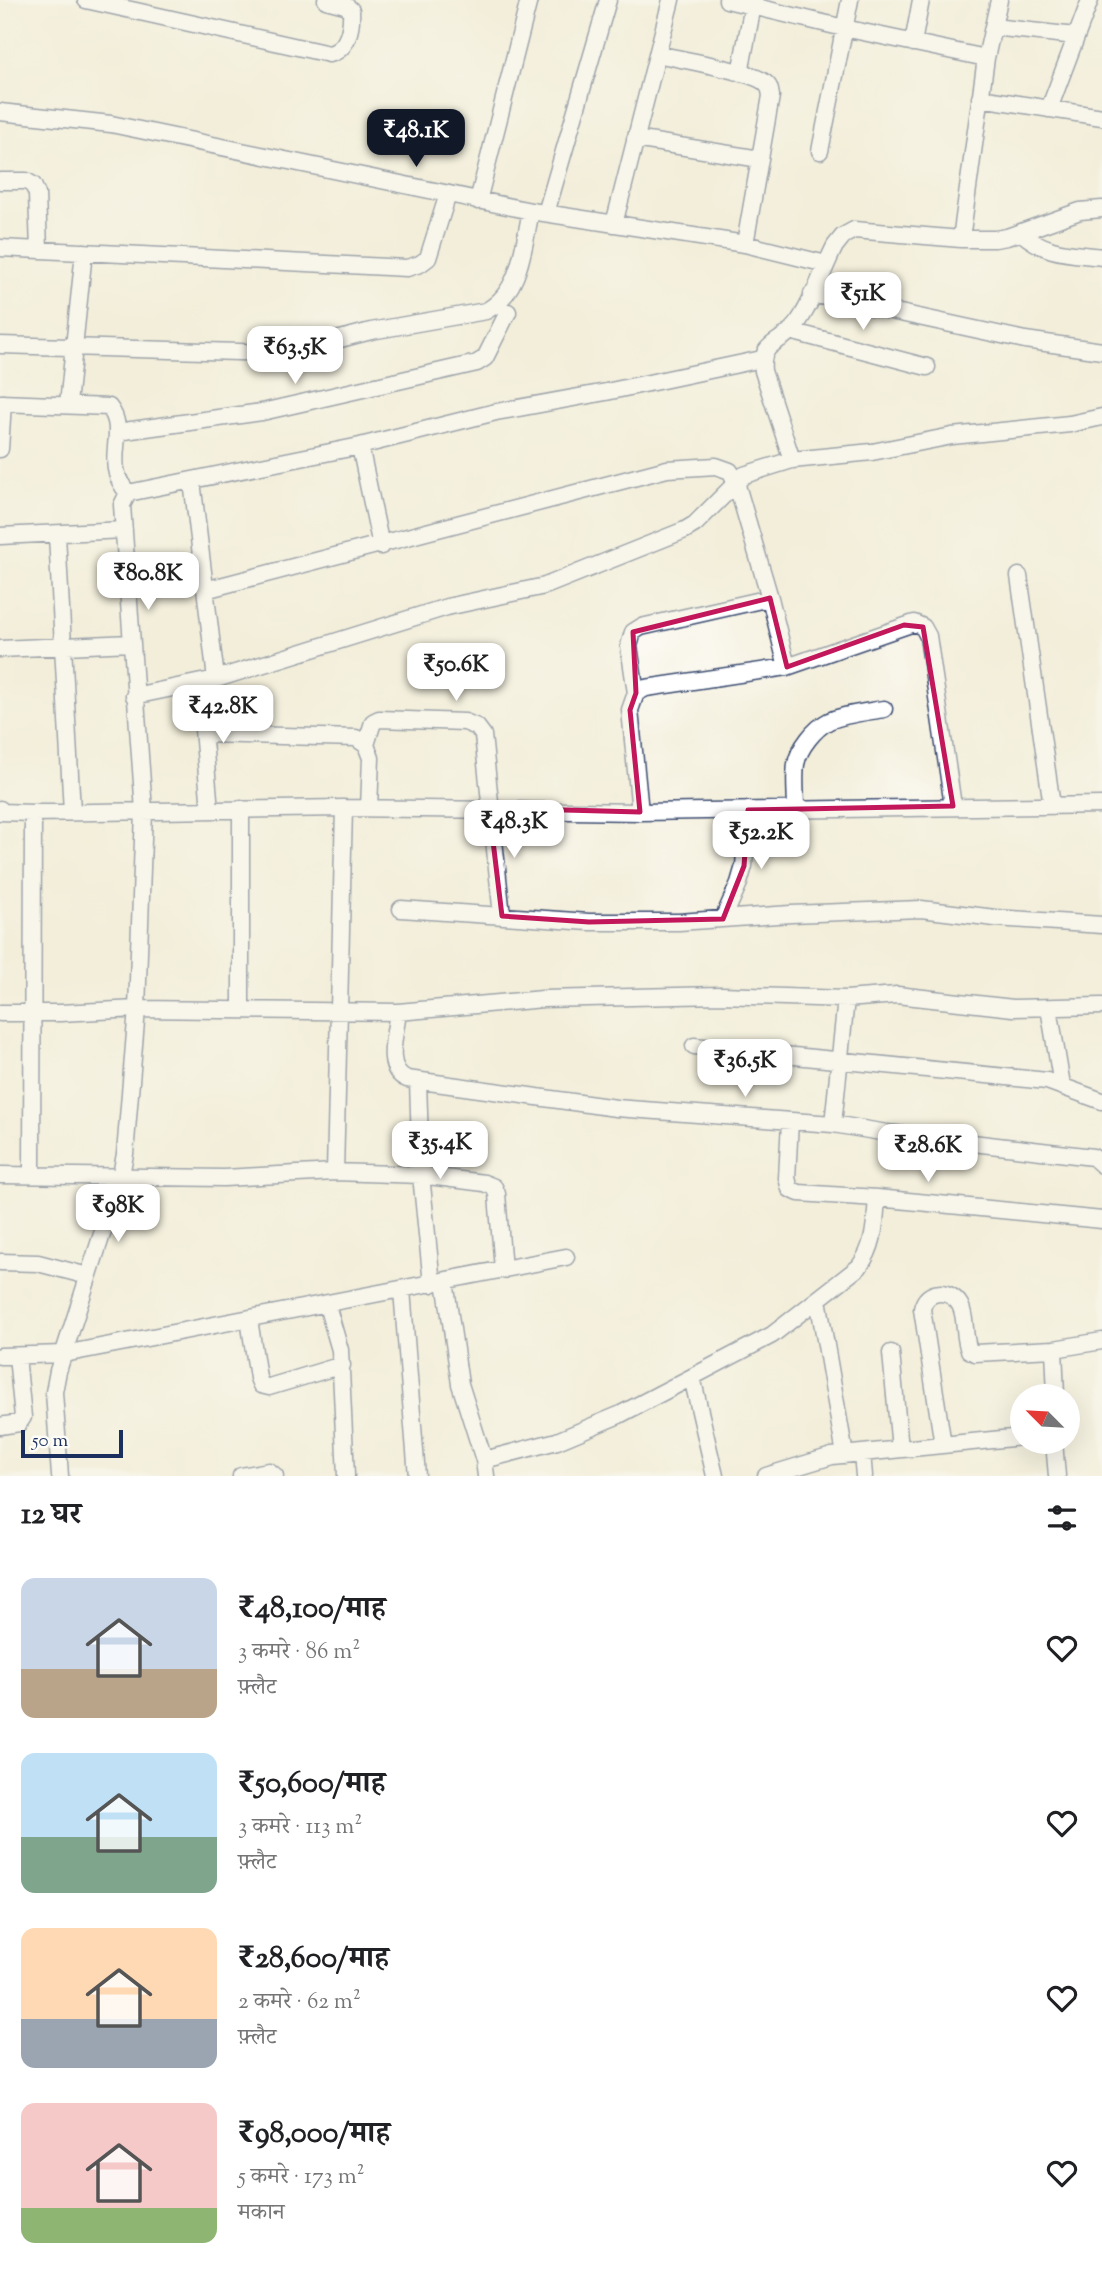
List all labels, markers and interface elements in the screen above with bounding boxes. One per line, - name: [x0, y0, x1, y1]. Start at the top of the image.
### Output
- pin: ₹48.1K: [359, 110, 473, 169]
- text: ₹48.1K: [383, 115, 449, 148]
- pin: ₹51K: [822, 272, 904, 332]
- text: ₹51K: [840, 278, 886, 311]
- pin: ₹63.5K: [238, 326, 352, 386]
- text: ₹63.5K: [263, 332, 327, 365]
- pin: ₹80.8K: [91, 552, 205, 612]
- text: ₹80.8K: [113, 558, 183, 591]
- pin: ₹50.6K: [399, 644, 513, 703]
- text: ₹50.6K: [423, 649, 489, 682]
- pin: ₹42.8K: [166, 686, 280, 745]
- text: ₹42.8K: [188, 691, 258, 724]
- pin: ₹48.3K: [457, 800, 571, 860]
- text: ₹48.3K: [480, 806, 548, 839]
- pin: ₹52.2K: [704, 812, 818, 871]
- text: ₹52.2K: [729, 817, 793, 850]
- pin: ₹36.5K: [688, 1040, 802, 1099]
- text: ₹36.5K: [713, 1045, 777, 1078]
- pin: ₹35.4K: [383, 1122, 497, 1181]
- pin: ₹28.6K: [871, 1124, 985, 1184]
- text: ₹35.4K: [408, 1127, 472, 1160]
- text: ₹28.6K: [894, 1130, 962, 1163]
- pin: ₹98K: [77, 1184, 159, 1244]
- text: ₹98K: [92, 1190, 144, 1223]
- north arrow: [1010, 1384, 1080, 1454]
- map controls: [1010, 1384, 1080, 1454]
- scale bar: [21, 1427, 122, 1459]
- text: 50 m: [32, 1428, 68, 1455]
- text: 12 घर: [21, 1494, 81, 1537]
- icon: filters: [1043, 1499, 1081, 1537]
- text: ₹48,100/माह: [238, 1588, 385, 1631]
- icon: home: [77, 1606, 161, 1690]
- icon: heart: [1043, 1629, 1081, 1667]
- text: 3 कमरे · 86 m²: [238, 1636, 360, 1669]
- text: फ़्लैट: [238, 1672, 276, 1705]
- text: ₹50,600/माह: [238, 1763, 385, 1806]
- icon: home: [77, 1781, 161, 1865]
- icon: heart: [1043, 1804, 1081, 1842]
- text: 3 कमरे · 113 m²: [238, 1811, 362, 1844]
- text: फ़्लैट: [238, 1847, 276, 1880]
- text: ₹28,600/माह: [238, 1938, 389, 1981]
- icon: home: [77, 1956, 161, 2040]
- icon: heart: [1043, 1979, 1081, 2017]
- text: 2 कमरे · 62 m²: [238, 1986, 361, 2019]
- text: फ़्लैट: [238, 2022, 276, 2055]
- text: ₹98,000/माह: [238, 2113, 390, 2156]
- icon: home: [77, 2131, 161, 2215]
- icon: heart: [1043, 2154, 1081, 2192]
- text: 5 कमरे · 173 m²: [238, 2161, 364, 2194]
- text: मकान: [238, 2197, 285, 2230]

